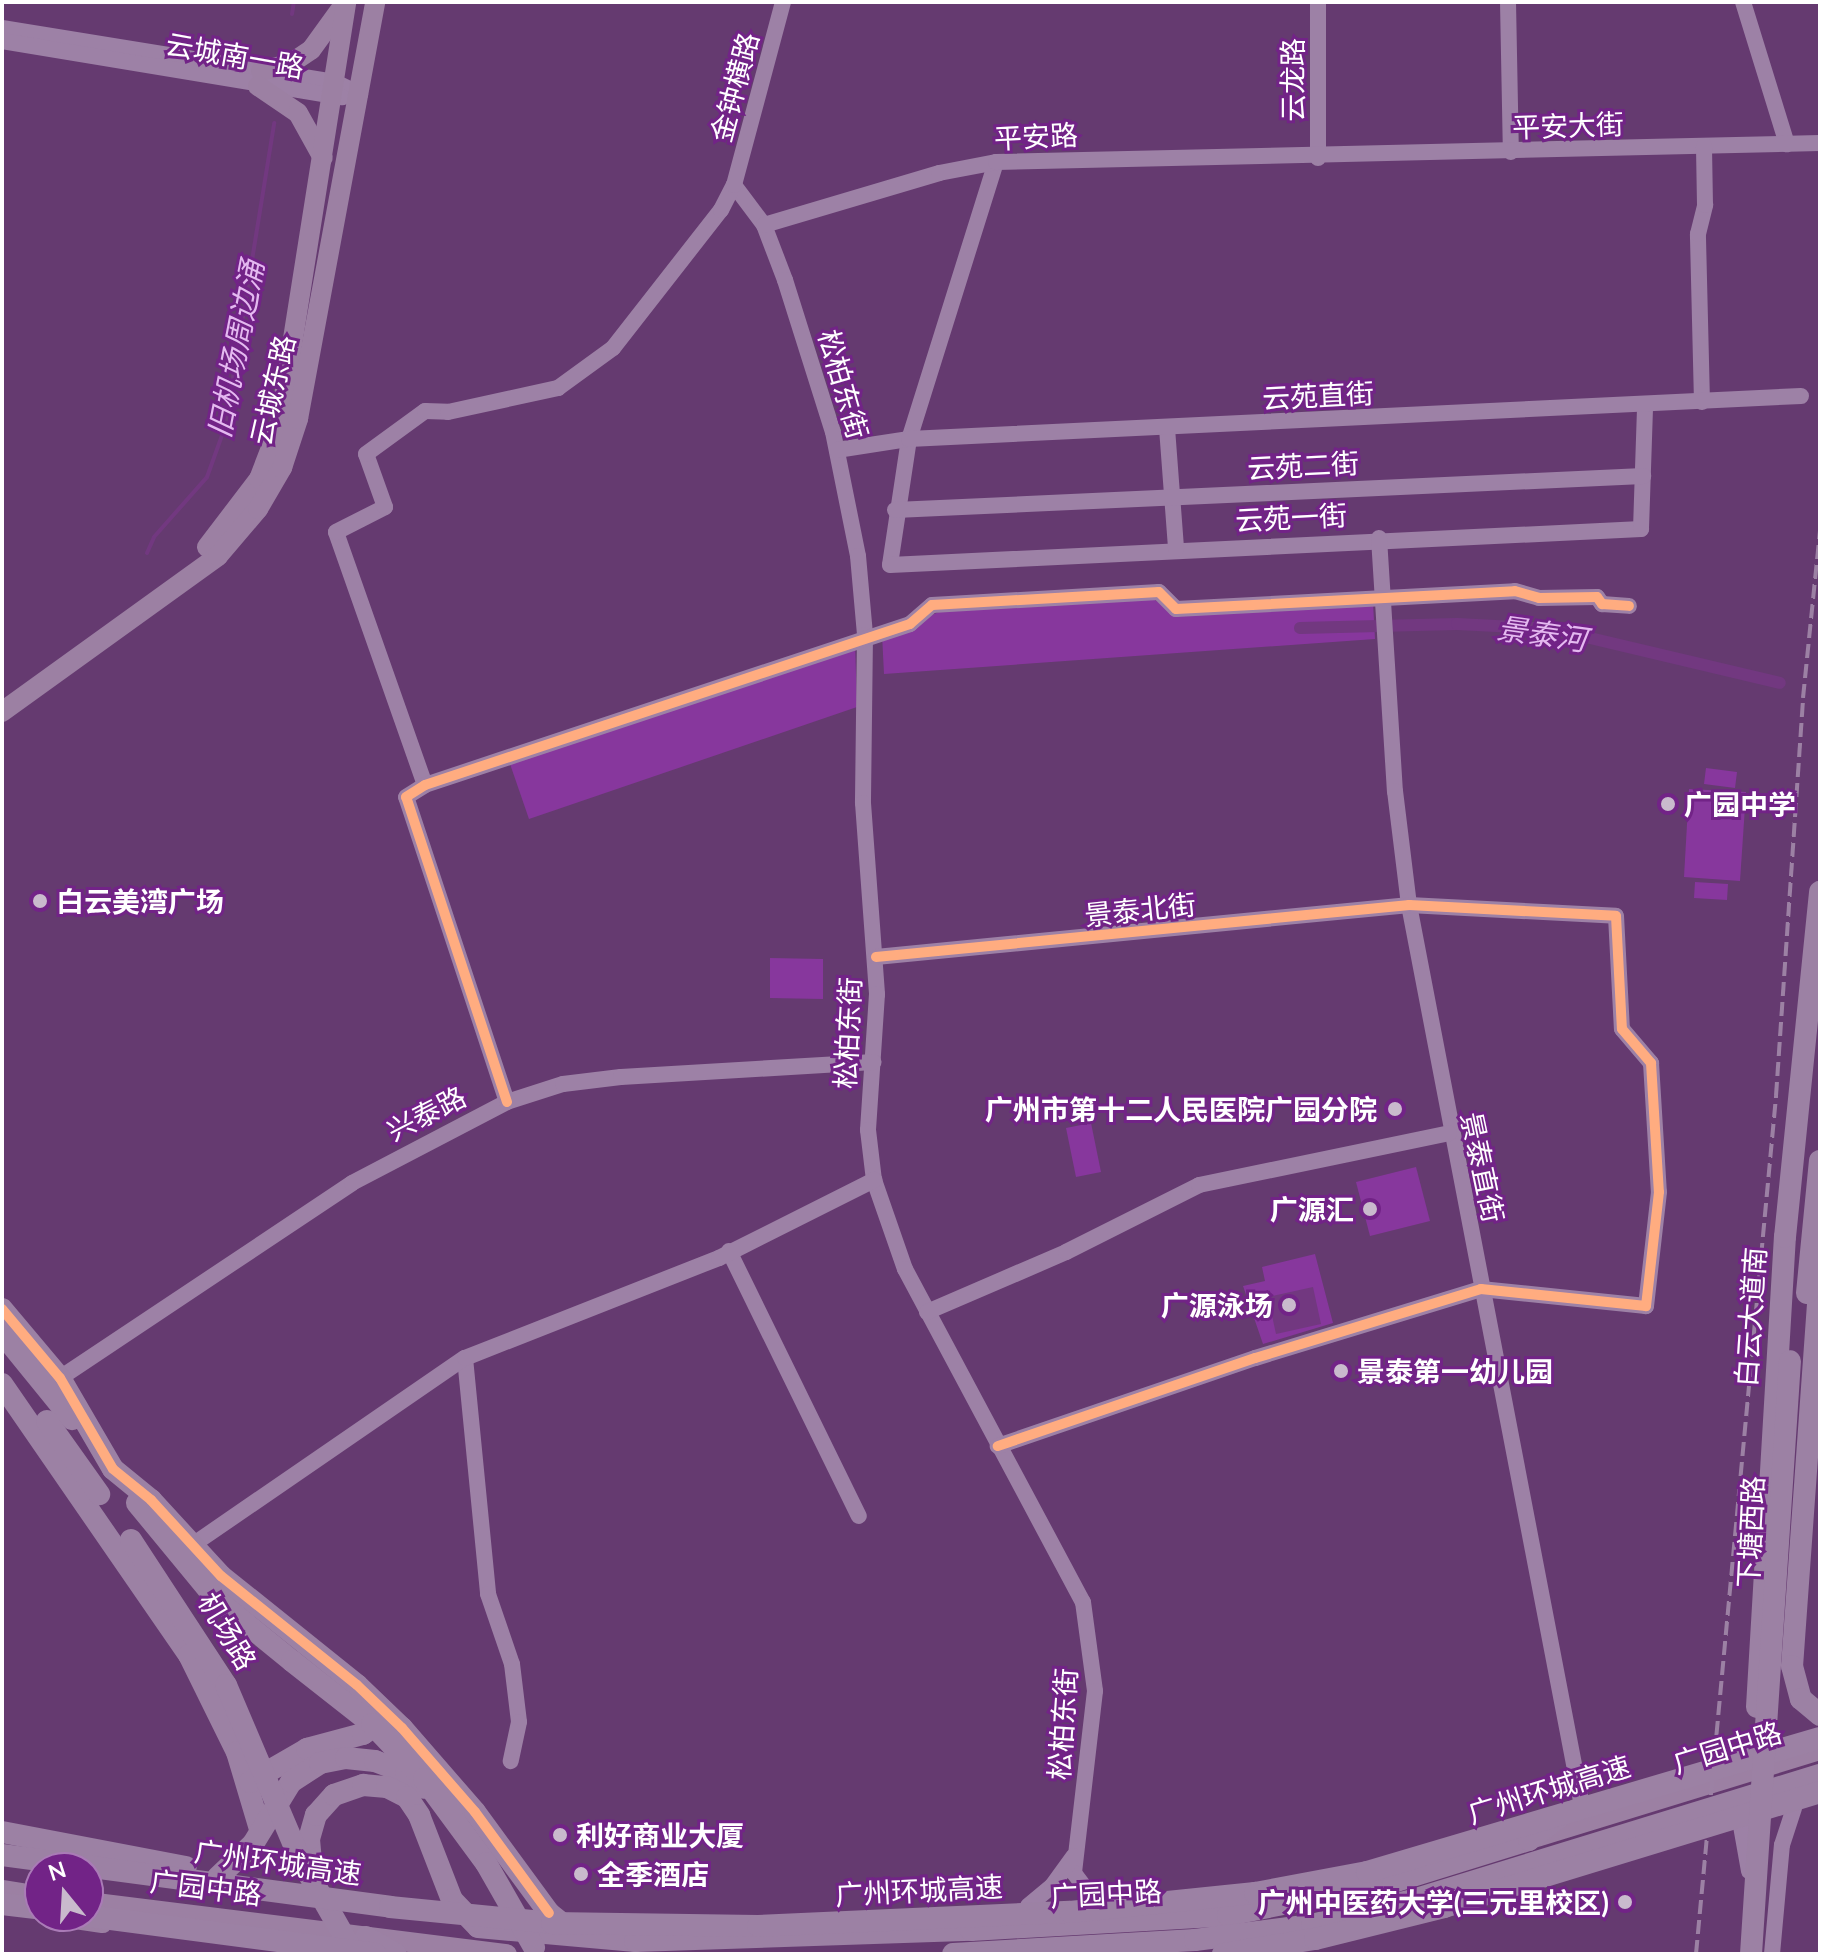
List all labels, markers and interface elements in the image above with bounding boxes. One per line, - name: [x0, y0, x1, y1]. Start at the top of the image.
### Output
- street label: 云城南一路: [163, 26, 307, 84]
- street label: 金钟横路: [703, 29, 765, 145]
- street label: 云龙路: [1275, 38, 1309, 122]
- street label: 平安大街: [1511, 106, 1625, 144]
- street label: 平安路: [993, 117, 1079, 155]
- water label: 旧机场周边涌: [200, 257, 270, 441]
- street label: 松柏东街: [812, 326, 876, 442]
- street label: 云城东路: [243, 332, 301, 448]
- street label: 云苑直街: [1261, 375, 1375, 415]
- street label: 云苑二街: [1246, 445, 1360, 485]
- street label: 云苑一街: [1234, 497, 1348, 537]
- water label: 景泰河: [1495, 609, 1589, 657]
- place label: 广园中学: [1684, 787, 1796, 821]
- marker: 广园中学: [1659, 795, 1677, 813]
- place label: 白云美湾广场: [56, 884, 224, 918]
- street label: 景泰北街: [1083, 886, 1197, 932]
- marker: 白云美湾广场: [31, 892, 49, 910]
- street label: 松柏东街: [827, 976, 867, 1090]
- street label: 兴泰路: [381, 1079, 471, 1147]
- place label: 广州市第十二人民医院广园分院: [985, 1092, 1377, 1126]
- marker: 广州市第十二人民医院广园分院: [1384, 1098, 1406, 1120]
- street label: 景泰直街: [1455, 1109, 1511, 1225]
- place label: 广源汇: [1270, 1192, 1354, 1226]
- marker: 广源汇: [1361, 1200, 1379, 1218]
- street label: 白云大道南: [1728, 1246, 1772, 1388]
- place label: 广源泳场: [1161, 1288, 1273, 1322]
- marker: 广源泳场: [1280, 1296, 1298, 1314]
- place label: 景泰第一幼儿园: [1357, 1354, 1553, 1388]
- marker: 景泰第一幼儿园: [1332, 1362, 1350, 1380]
- street label: 下塘西路: [1730, 1475, 1770, 1589]
- street label: 机场路: [192, 1586, 264, 1676]
- street label: 松柏东街: [1041, 1667, 1083, 1781]
- street label: 广园中路: [1669, 1715, 1785, 1779]
- street label: 广州环城高速: [1464, 1748, 1634, 1830]
- place label: 利好商业大厦: [576, 1818, 744, 1852]
- marker: 利好商业大厦: [551, 1826, 569, 1844]
- street label: 广州环城高速: [192, 1834, 364, 1890]
- north arrow: [24, 1852, 104, 1932]
- text: N: [45, 1855, 69, 1886]
- place label: 全季酒店: [597, 1857, 709, 1891]
- street label: 广园中路: [148, 1864, 264, 1910]
- marker: 全季酒店: [572, 1865, 590, 1883]
- street label: 广州环城高速: [834, 1869, 1004, 1911]
- street label: 广园中路: [1049, 1873, 1163, 1913]
- place label: 广州中医药大学(三元里校区): [1258, 1885, 1609, 1919]
- marker: 广州中医药大学(三元里校区): [1616, 1893, 1634, 1911]

